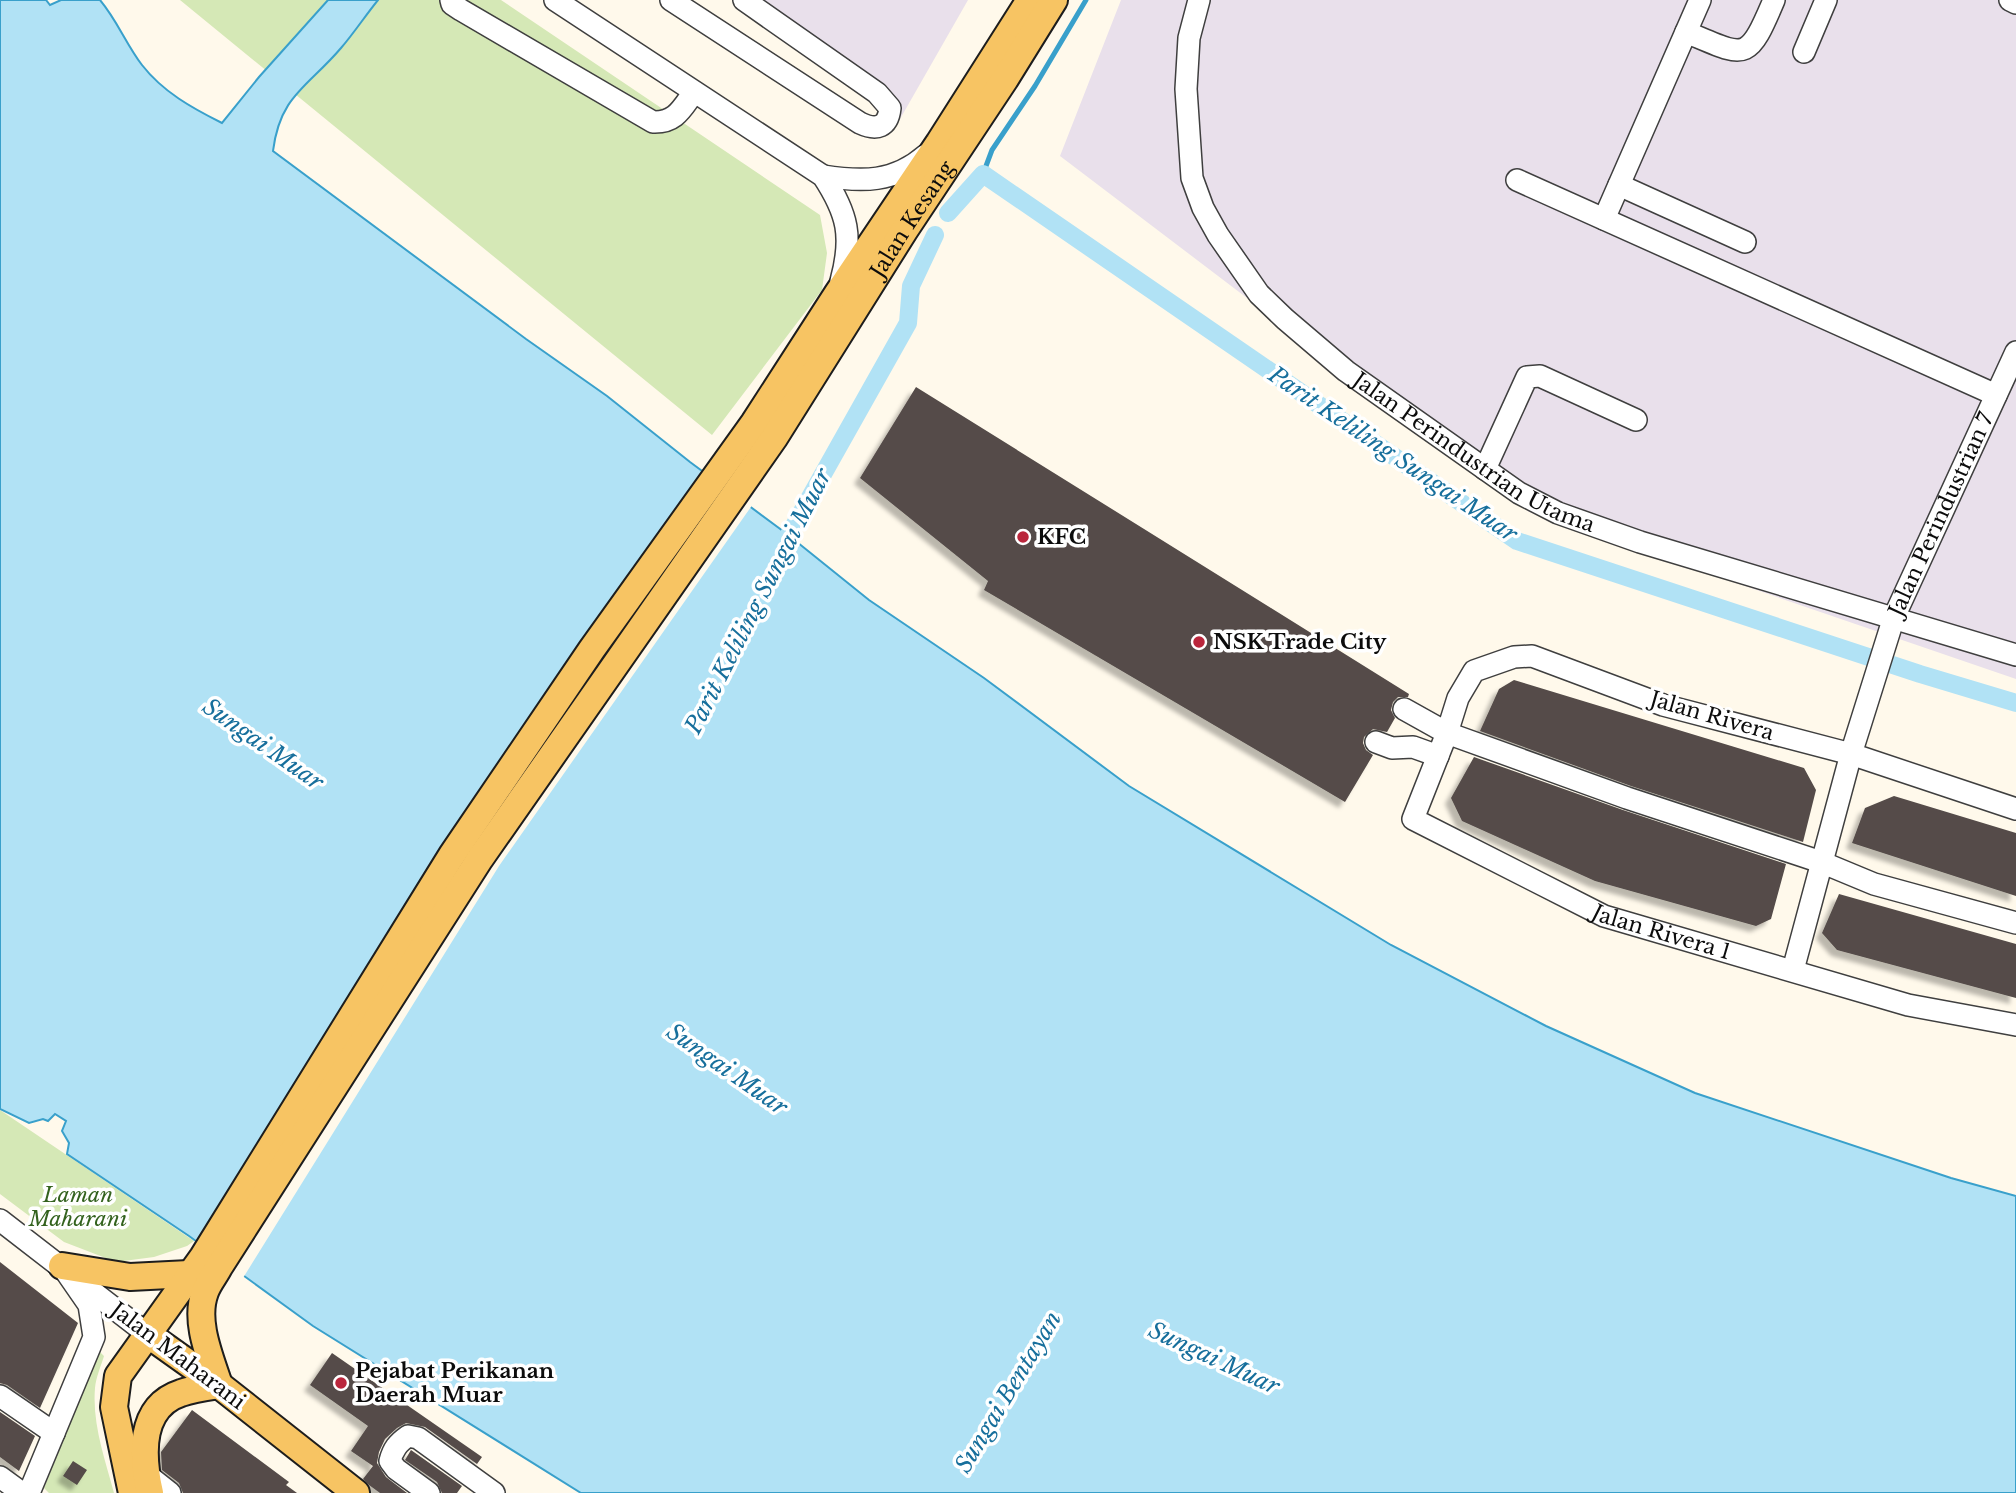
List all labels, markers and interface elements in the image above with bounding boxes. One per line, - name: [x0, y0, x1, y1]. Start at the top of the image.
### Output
- street label: Jalan Kesang: [863, 156, 960, 285]
- water label: Parit Keliling Sungai Muar: [1263, 360, 1524, 549]
- street label: Jalan Perindustrian Utama: [1345, 365, 1599, 538]
- street label: Jalan Perindustrian 7: [1882, 408, 1999, 623]
- water label: Parit Keliling Sungai Muar: [678, 462, 838, 739]
- place label: KFC: [1037, 524, 1086, 550]
- marker: KFC: [1015, 529, 1031, 545]
- place label: NSK Trade City: [1213, 629, 1387, 655]
- marker: NSK Trade City: [1191, 634, 1207, 650]
- street label: Jalan Rivera: [1644, 685, 1777, 746]
- water label: Sungai Muar: [197, 692, 330, 797]
- street label: Jalan Rivera 1: [1585, 898, 1734, 965]
- water label: Sungai Muar: [661, 1017, 794, 1122]
- park label: Laman Maharani: [28, 1182, 128, 1232]
- street label: Jalan Maharani: [103, 1295, 251, 1415]
- water label: Sungai Bentayan: [949, 1306, 1067, 1478]
- water label: Sungai Muar: [1144, 1316, 1285, 1401]
- place label: Pejabat Perikanan Daerah Muar: [355, 1358, 554, 1408]
- marker: Pejabat Perikanan Daerah Muar: [333, 1375, 349, 1391]

